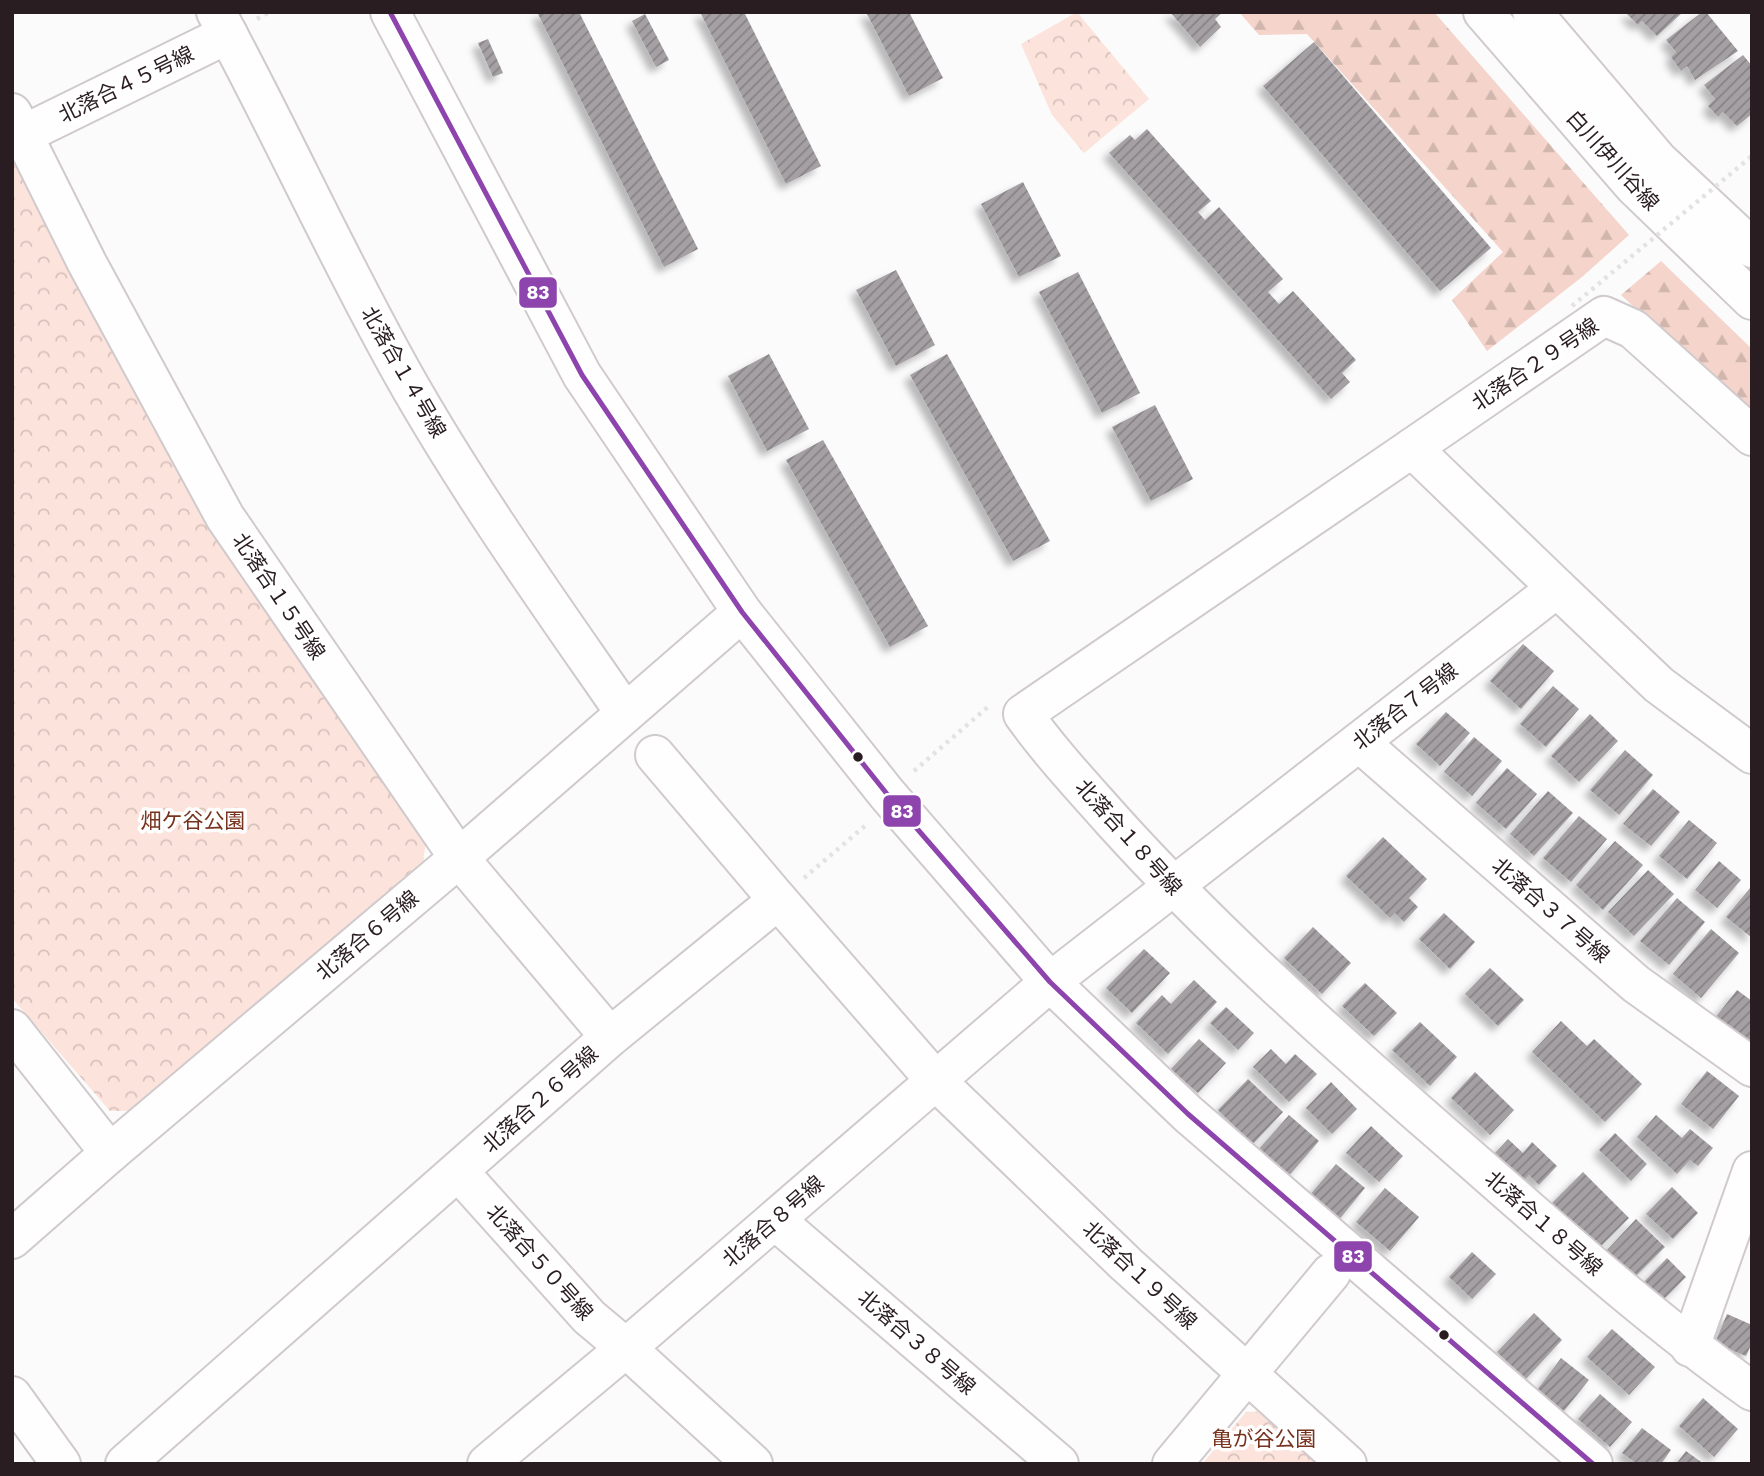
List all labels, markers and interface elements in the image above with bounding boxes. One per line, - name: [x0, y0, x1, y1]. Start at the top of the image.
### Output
- street label: 北落合４５号線: [54, 41, 198, 127]
- street label: 白川伊川谷線: [1562, 105, 1664, 215]
- line badge: 83: [518, 276, 558, 309]
- text: 83: [526, 281, 550, 304]
- street label: 北落合１４号線: [356, 302, 452, 442]
- street label: 北落合２９号線: [1467, 313, 1603, 415]
- street label: 北落合１５号線: [228, 528, 330, 664]
- street label: 北落合７号線: [1348, 657, 1462, 755]
- unlabelled marker: [851, 750, 865, 764]
- street label: 北落合１８号線: [1071, 774, 1187, 900]
- line badge: 83: [882, 794, 922, 828]
- text: 83: [890, 800, 914, 823]
- park label: 畑ケ谷公園: [141, 808, 246, 833]
- street label: 北落合３７号線: [1487, 852, 1615, 968]
- street label: 北落合６号線: [311, 885, 423, 985]
- street label: 北落合２６号線: [477, 1041, 603, 1157]
- street label: 北落合１８号線: [1480, 1165, 1608, 1281]
- street label: 北落合８号線: [717, 1170, 829, 1272]
- street label: 北落合５０号線: [482, 1199, 598, 1325]
- street label: 北落合１９号線: [1078, 1216, 1202, 1334]
- line badge: 83: [1333, 1240, 1373, 1273]
- text: 83: [1341, 1245, 1365, 1268]
- street label: 北落合３８号線: [853, 1284, 981, 1400]
- unlabelled marker: [1437, 1328, 1451, 1342]
- park label: 亀が谷公園: [1212, 1426, 1317, 1451]

